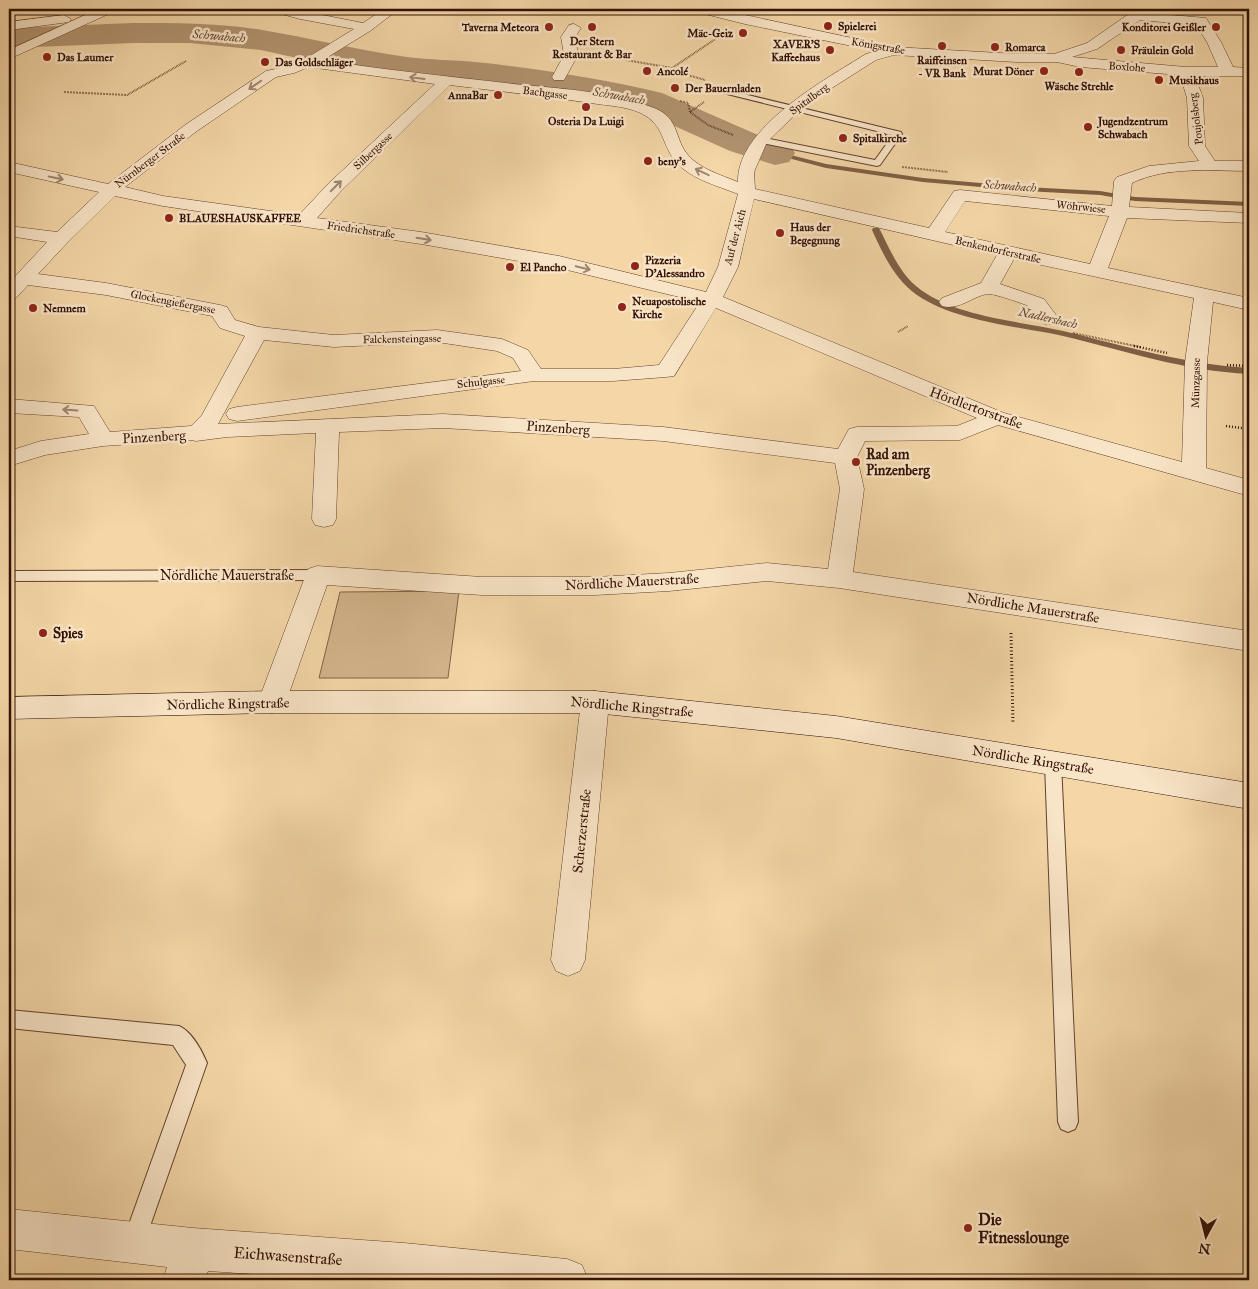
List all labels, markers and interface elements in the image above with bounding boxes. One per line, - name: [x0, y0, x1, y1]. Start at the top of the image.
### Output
- marker: Spielerei: [822, 20, 834, 32]
- place label: Spielerei: [838, 20, 878, 34]
- place label: Taverna Meteora: [461, 21, 539, 34]
- marker: Taverna Meteora: [543, 21, 555, 33]
- marker: Der Stern Restaurant & Bar: [586, 21, 598, 33]
- place label: Konditorei Geißler: [1122, 21, 1207, 34]
- marker: Konditorei Geißler: [1210, 21, 1222, 33]
- water label: Schwabach: [191, 27, 246, 45]
- place label: Mäc-Geiz: [687, 27, 734, 40]
- marker: Mäc-Geiz: [737, 27, 749, 39]
- place label: Der Stern Restaurant & Bar: [552, 35, 633, 61]
- street label: Königstraße: [850, 35, 906, 57]
- place label: XAVER'S Kaffeehaus: [771, 38, 821, 64]
- marker: Raiffeinsen - VR Bank: [936, 40, 948, 52]
- marker: Romarca: [989, 41, 1001, 53]
- place label: Romarca: [1005, 41, 1046, 54]
- marker: XAVER'S Kaffeehaus: [824, 44, 836, 56]
- marker: Fräulein Gold: [1115, 44, 1127, 56]
- place label: Fräulein Gold: [1131, 44, 1194, 57]
- marker: Das Laumer: [41, 51, 53, 63]
- place label: Das Laumer: [57, 51, 114, 64]
- place label: Raiffeinsen - VR Bank: [917, 54, 967, 80]
- marker: Das Goldschläger: [259, 56, 271, 68]
- place label: Das Goldschläger: [275, 56, 354, 69]
- street label: Boxlohe: [1108, 59, 1146, 75]
- marker: Ancolé: [641, 65, 653, 77]
- place label: Ancolé: [656, 65, 689, 78]
- place label: Murat Döner: [973, 65, 1035, 78]
- marker: Murat Döner: [1038, 65, 1050, 77]
- marker: Wäsche Strehle: [1073, 66, 1085, 78]
- one-way arrow: [409, 73, 425, 83]
- marker: Musikhaus: [1153, 74, 1165, 86]
- place label: Musikhaus: [1169, 74, 1219, 87]
- one-way arrow: [248, 80, 262, 90]
- street label: Spitalberg: [787, 80, 832, 118]
- place label: Wäsche Strehle: [1044, 80, 1114, 93]
- marker: Der Bauernladen: [669, 82, 681, 94]
- place label: Der Bauernladen: [685, 82, 761, 95]
- street label: Bachgasse: [522, 84, 569, 102]
- water label: Schwabach: [591, 84, 646, 108]
- place label: AnnaBar: [447, 89, 489, 102]
- marker: AnnaBar: [492, 89, 504, 101]
- street label: Poujolsberg: [1186, 92, 1206, 146]
- marker: Osteria Da Luigi: [580, 101, 592, 113]
- place label: Osteria Da Luigi: [548, 115, 625, 128]
- place label: Jugendzentrum Schwabach: [1096, 115, 1169, 141]
- marker: Jugendzentrum Schwabach: [1082, 121, 1094, 133]
- street label: Nürnberger Straße: [112, 129, 188, 191]
- street label: Silbergasse: [351, 129, 396, 172]
- marker: Spitalkirche: [837, 132, 849, 144]
- place label: Spitalkirche: [853, 132, 907, 146]
- marker: beny's: [642, 155, 654, 167]
- place label: beny's: [657, 155, 686, 169]
- one-way arrow: [695, 167, 710, 177]
- one-way arrow: [48, 174, 64, 183]
- water label: Schwabach: [982, 177, 1037, 195]
- one-way arrow: [330, 181, 342, 193]
- street label: Wöhrwiese: [1056, 198, 1107, 216]
- street label: Auf der Aich: [721, 208, 749, 267]
- marker: BLAUESHAUSKAFFEE: [163, 212, 175, 224]
- place label: BLAUESHAUSKAFFEE: [179, 212, 301, 225]
- street label: Friedrichstraße: [326, 219, 396, 241]
- place label: Haus der Begegnung: [790, 221, 840, 247]
- marker: Haus der Begegnung: [774, 227, 786, 239]
- one-way arrow: [415, 234, 431, 244]
- street label: Benkendorferstraße: [954, 234, 1043, 266]
- place label: Pizzeria D’Alessandro: [645, 254, 705, 280]
- marker: Pizzeria D’Alessandro: [629, 260, 641, 272]
- marker: El Pancho: [504, 261, 516, 273]
- place label: El Pancho: [520, 261, 567, 274]
- one-way arrow: [575, 264, 591, 273]
- street label: Glockengießergasse: [129, 287, 217, 317]
- place label: Neuapostolische Kirche: [632, 295, 707, 321]
- marker: Neuapostolische Kirche: [616, 301, 628, 313]
- marker: Nemnem: [27, 302, 39, 314]
- place label: Nemnem: [43, 302, 87, 315]
- water label: Nadlersbach: [1016, 304, 1079, 332]
- street label: Falckensteingasse: [363, 332, 442, 346]
- street label: Münzgasse: [1189, 357, 1203, 408]
- street label: Schulgasse: [456, 373, 506, 391]
- street label: Hördlertorstraße: [927, 383, 1025, 433]
- one-way arrow: [62, 406, 78, 415]
- street label: Pinzenberg: [526, 417, 591, 439]
- street label: Pinzenberg: [122, 427, 187, 447]
- place label: Rad am Pinzenberg: [866, 446, 930, 480]
- marker: Rad am Pinzenberg: [850, 456, 862, 468]
- street label: Nördliche Mauerstraße: [160, 567, 294, 584]
- street label: Nördliche Mauerstraße: [565, 570, 700, 594]
- street label: Nördliche Mauerstraße: [965, 589, 1101, 627]
- place label: Spies: [53, 625, 83, 643]
- marker: Spies: [37, 627, 49, 639]
- street label: Nördliche Ringstraße: [570, 693, 694, 721]
- street label: Nördliche Ringstraße: [166, 694, 290, 714]
- street label: Nördliche Ringstraße: [971, 742, 1095, 778]
- street label: Scherzerstraße: [569, 788, 595, 874]
- place label: Die Fitnesslounge: [978, 1210, 1070, 1248]
- north arrow: [1180, 1212, 1230, 1262]
- marker: Die Fitnesslounge: [962, 1222, 974, 1234]
- text: N: [1197, 1239, 1211, 1258]
- street label: Eichwasenstraße: [233, 1243, 343, 1269]

